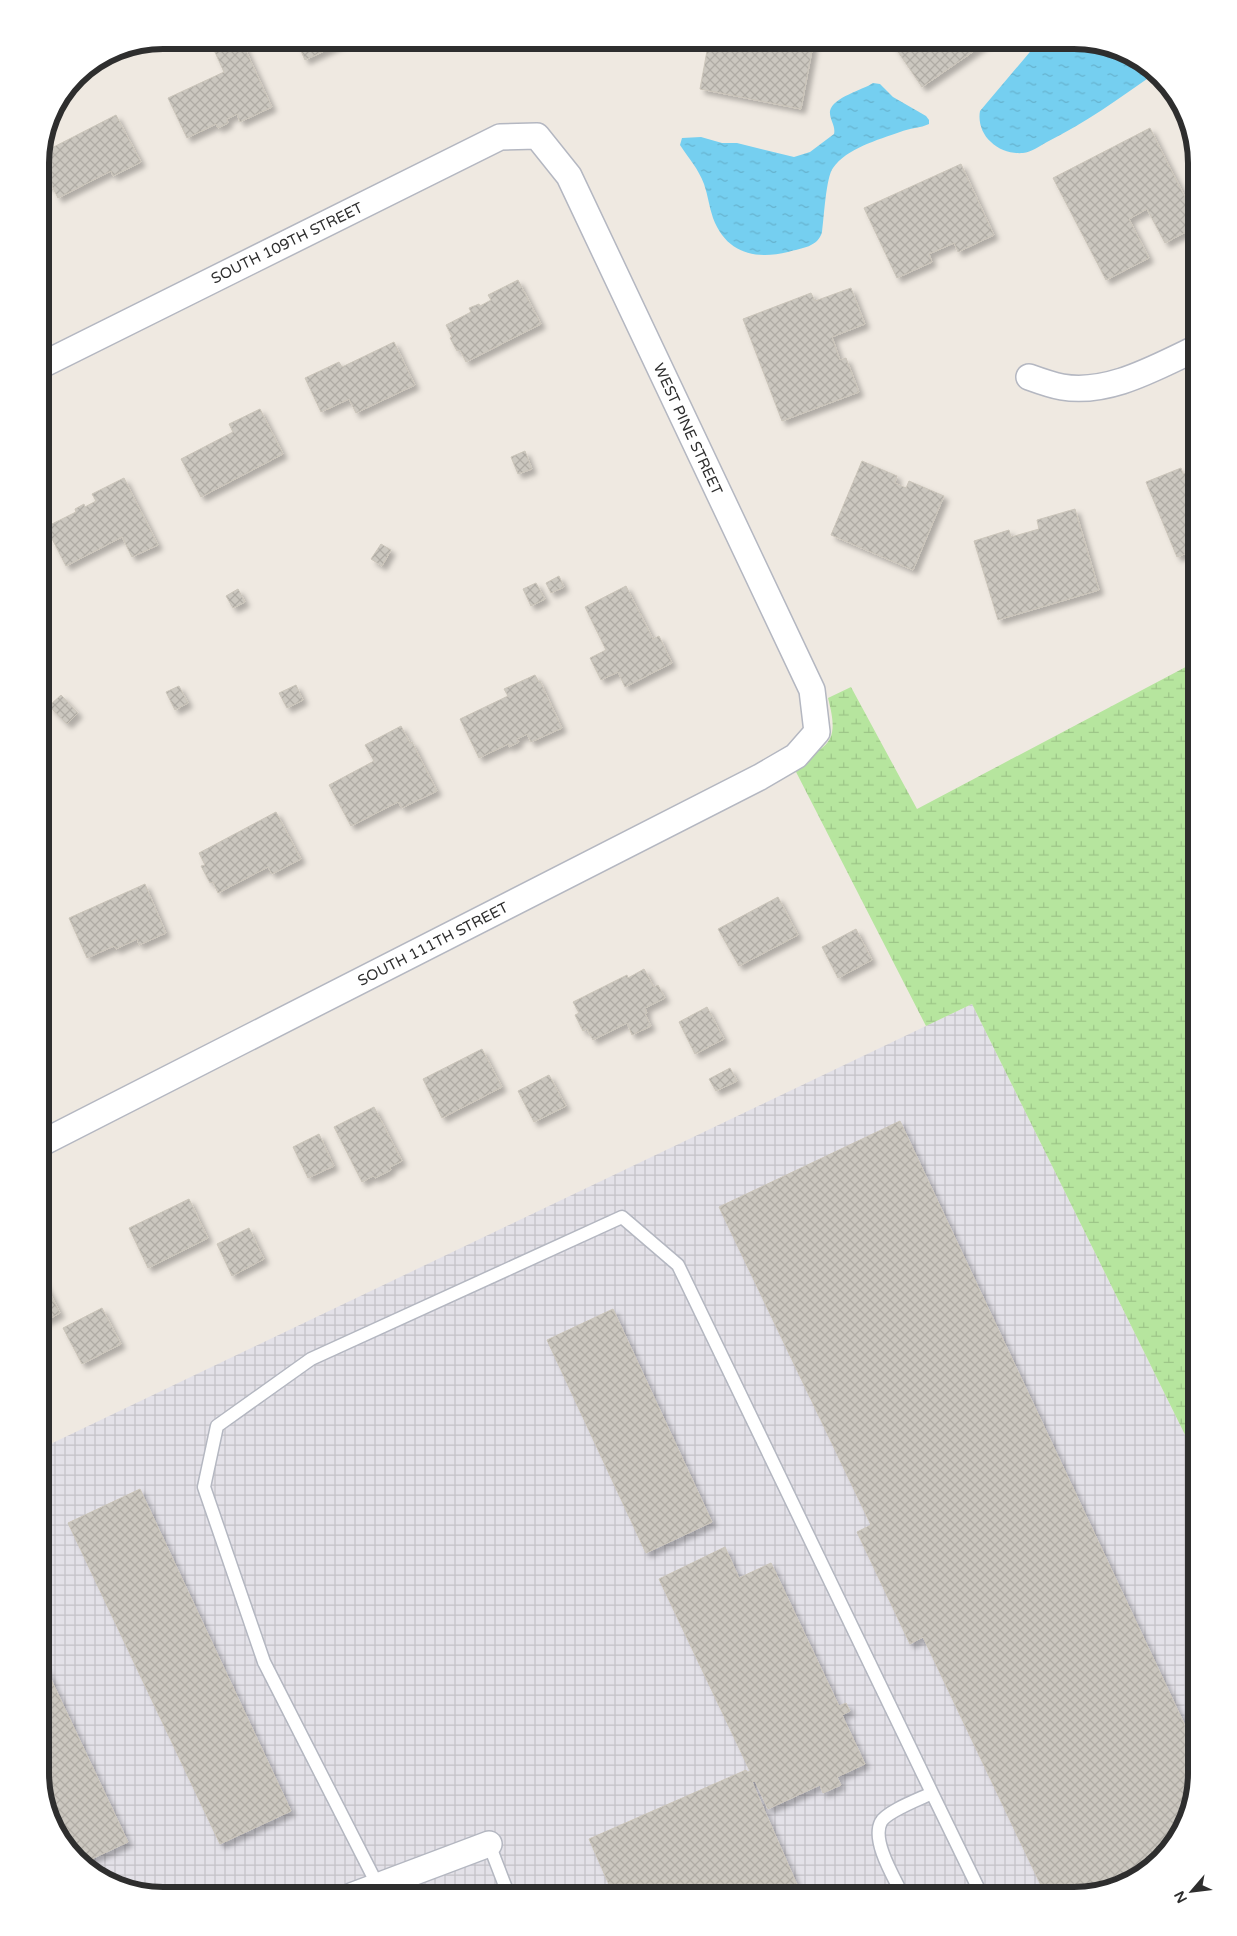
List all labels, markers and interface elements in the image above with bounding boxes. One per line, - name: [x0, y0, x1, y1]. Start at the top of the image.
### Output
- street label: SOUTH 109TH STREET: [208, 198, 366, 288]
- street label: WEST PINE STREET: [650, 360, 726, 498]
- street label: SOUTH 111TH STREET: [355, 898, 511, 990]
- north arrow: [1167, 1866, 1217, 1916]
- text: N: [1171, 1888, 1191, 1906]

